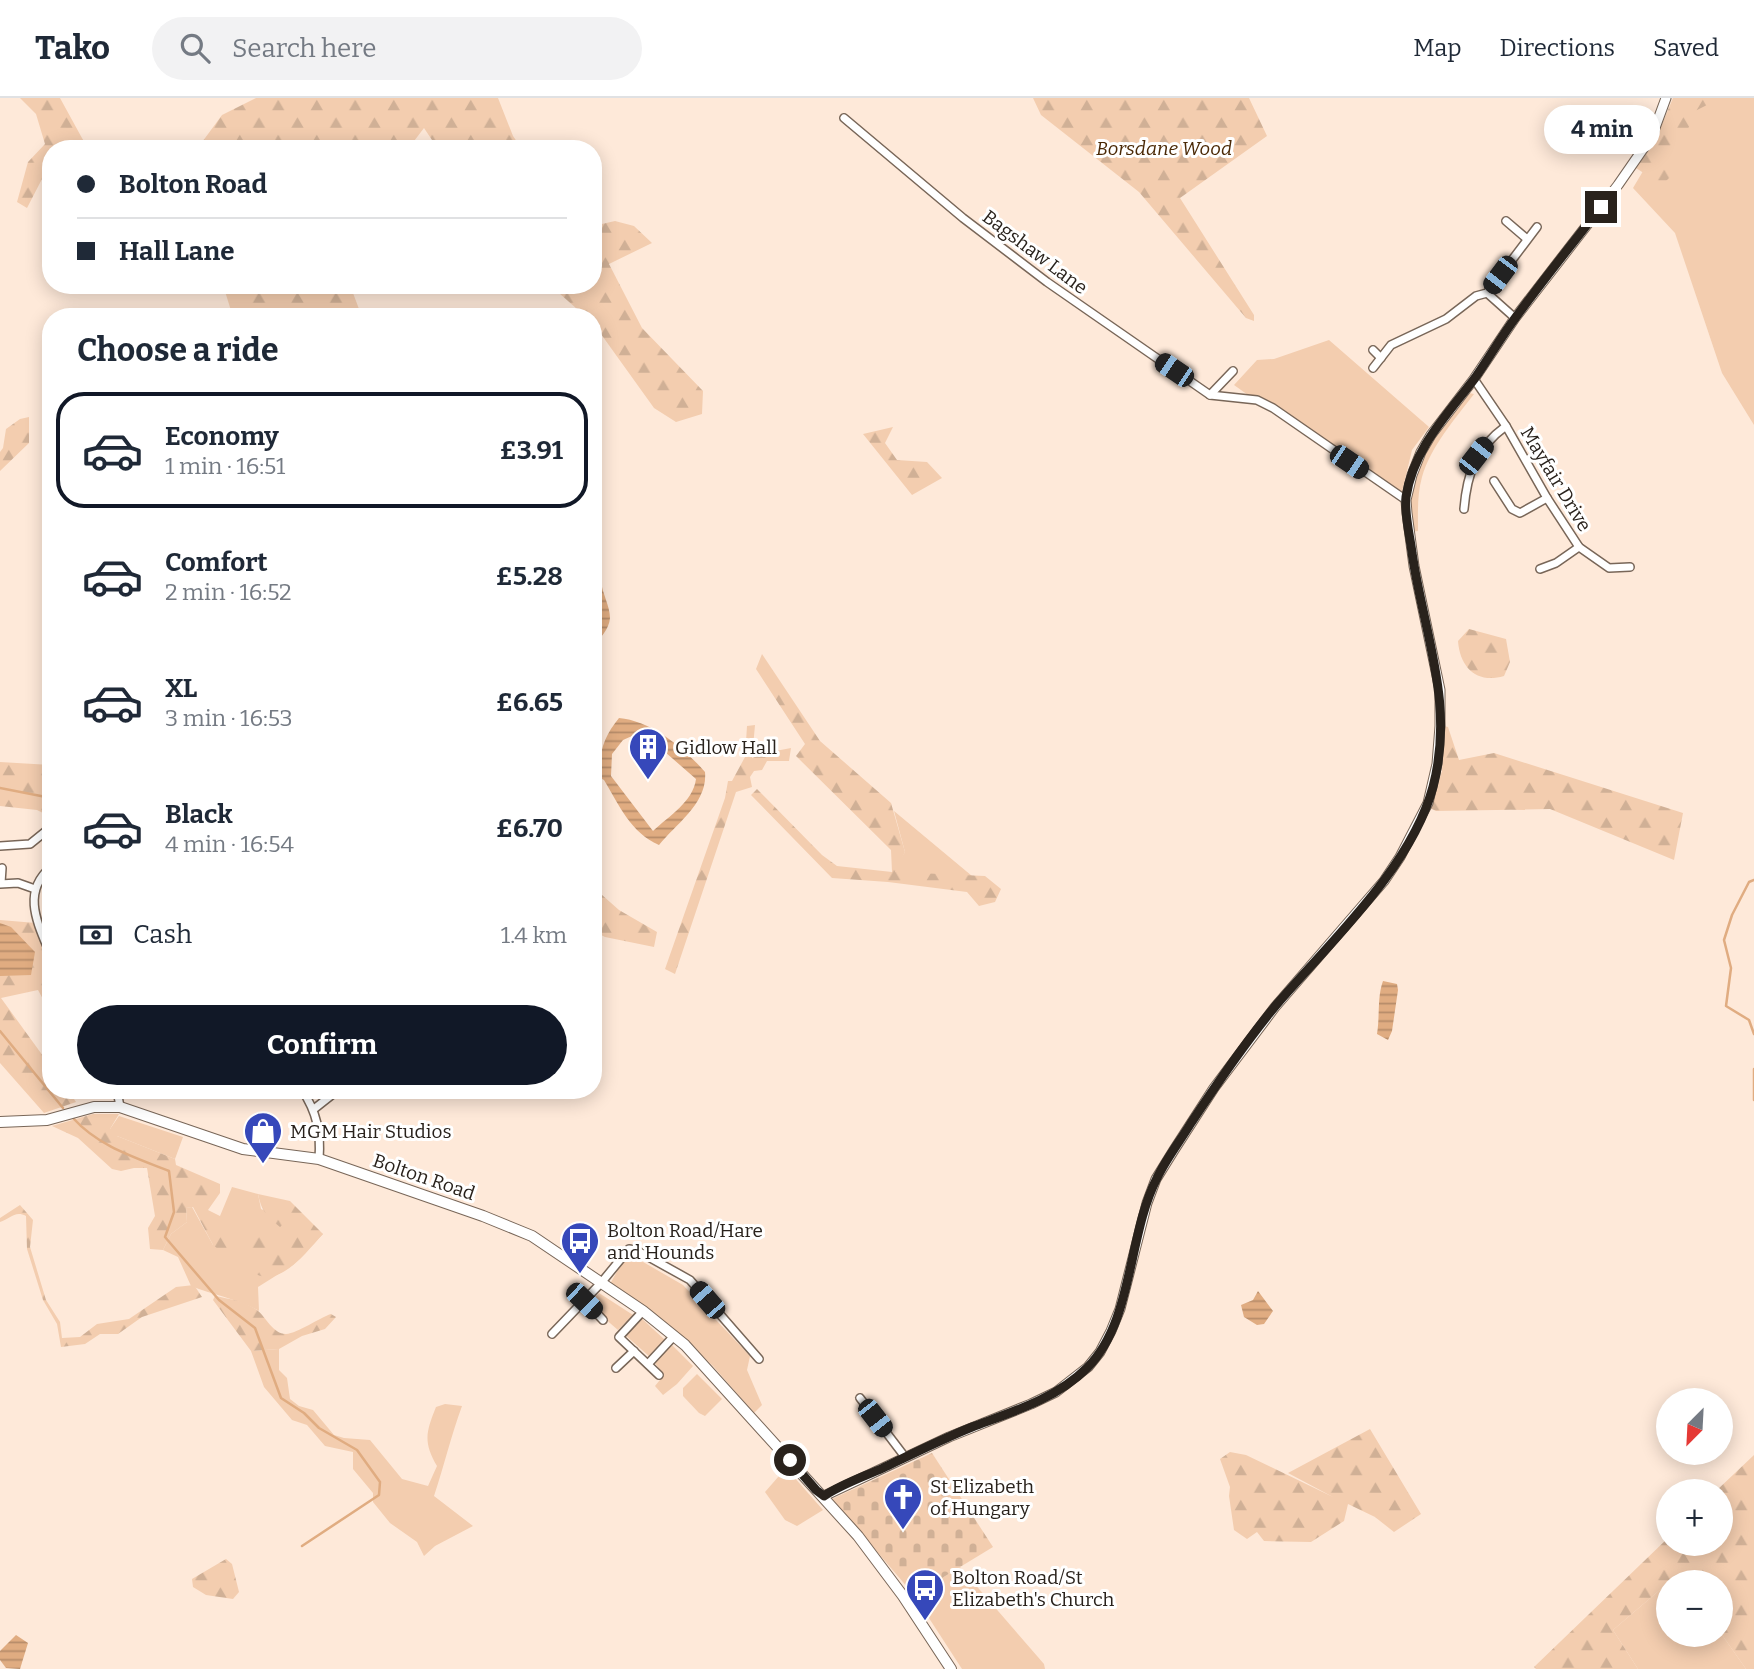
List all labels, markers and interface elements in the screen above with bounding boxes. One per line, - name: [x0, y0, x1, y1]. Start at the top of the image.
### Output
- search box: [152, 17, 642, 80]
- text: Tako: [35, 28, 110, 68]
- icon: search: [176, 29, 214, 67]
- text: Search here: [232, 33, 376, 64]
- text: Map: [1413, 34, 1462, 62]
- text: Directions: [1500, 34, 1615, 62]
- text: Saved: [1653, 34, 1719, 62]
- callout: 4 min: [1543, 105, 1659, 154]
- text: 4 min: [1571, 115, 1633, 143]
- park label: Borsdane Wood: [1096, 137, 1232, 160]
- text: Bolton Road: [119, 169, 267, 200]
- route end: [1585, 191, 1617, 223]
- street label: Bagshaw Lane: [978, 205, 1092, 299]
- text: Hall Lane: [119, 236, 234, 267]
- car: [1479, 252, 1522, 298]
- text: Choose a ride: [77, 331, 278, 369]
- car: [1151, 350, 1198, 390]
- icon: car: [81, 419, 144, 482]
- text: Economy: [165, 421, 279, 452]
- street label: Mayfair Drive: [1516, 423, 1596, 535]
- car: [1455, 433, 1498, 479]
- text: £3.91: [500, 435, 563, 466]
- car: [1326, 442, 1373, 482]
- text: 1 min · 16:51: [165, 452, 285, 480]
- icon: car: [81, 545, 144, 608]
- text: Comfort: [165, 547, 268, 578]
- text: £5.28: [496, 561, 563, 592]
- text: 2 min · 16:52: [165, 578, 292, 606]
- icon: car: [81, 671, 144, 734]
- text: XL: [165, 673, 197, 704]
- text: £6.65: [496, 687, 563, 718]
- text: 3 min · 16:53: [165, 704, 293, 732]
- building icon: Gidlow Hall: [627, 726, 669, 781]
- place label: Gidlow Hall: [675, 736, 777, 759]
- icon: car: [81, 797, 144, 860]
- text: Black: [165, 799, 233, 830]
- text: £6.70: [496, 813, 563, 844]
- text: 4 min · 16:54: [165, 830, 294, 858]
- icon: cash: [77, 916, 115, 954]
- text: Cash: [133, 919, 192, 950]
- text: 1.4 km: [501, 921, 567, 949]
- button: Confirm: [77, 1005, 567, 1085]
- shop icon: MGM Hair Studios: [242, 1110, 284, 1165]
- place label: MGM Hair Studios: [290, 1120, 451, 1143]
- street label: Bolton Road: [370, 1149, 478, 1205]
- place label: Bolton Road/Hare and Hounds: [607, 1219, 763, 1264]
- bus stop icon: Bolton Road/Hare and Hounds: [559, 1220, 601, 1275]
- car: [686, 1277, 729, 1323]
- car: [562, 1279, 607, 1323]
- north arrow: [1656, 1388, 1732, 1465]
- map controls: [1656, 1388, 1733, 1647]
- car: [854, 1395, 897, 1441]
- route start: [774, 1444, 806, 1476]
- place label: St Elizabeth of Hungary: [930, 1475, 1034, 1520]
- church icon: St Elizabeth of Hungary: [882, 1476, 924, 1531]
- button: +: [1656, 1479, 1733, 1556]
- place label: Bolton Road/St Elizabeth's Church: [952, 1566, 1114, 1611]
- bus stop icon: Bolton Road/St Elizabeth's Church: [904, 1567, 946, 1622]
- button: −: [1656, 1570, 1733, 1647]

